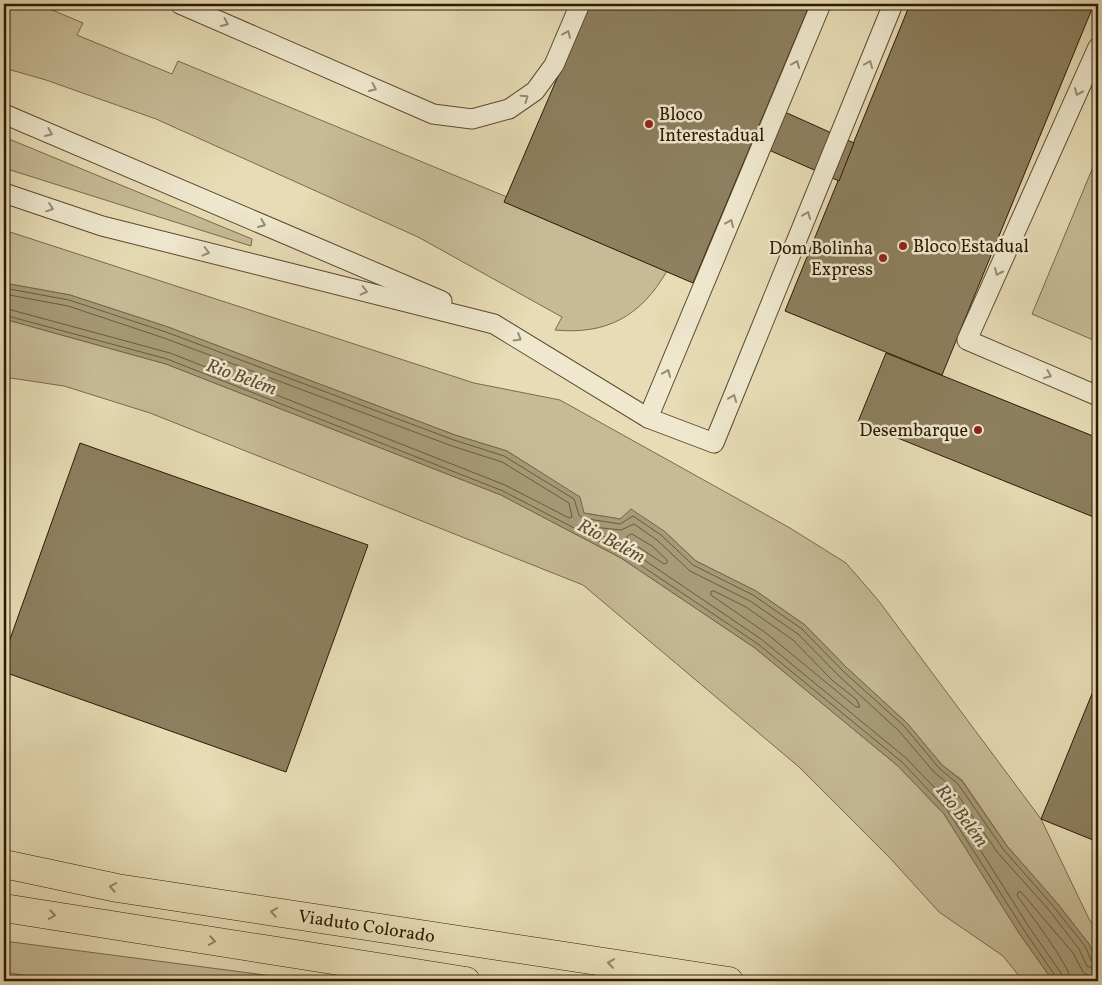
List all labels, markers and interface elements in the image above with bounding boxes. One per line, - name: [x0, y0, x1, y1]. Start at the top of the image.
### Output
- one-way arrow: [220, 18, 228, 28]
- one-way arrow: [561, 30, 571, 39]
- one-way arrow: [790, 60, 801, 69]
- one-way arrow: [862, 60, 873, 69]
- one-way arrow: [368, 82, 377, 93]
- one-way arrow: [1074, 87, 1085, 96]
- one-way arrow: [519, 95, 529, 104]
- place label: Bloco Interestadual: [659, 103, 765, 149]
- marker: Bloco Interestadual: [643, 118, 655, 130]
- one-way arrow: [44, 127, 53, 137]
- one-way arrow: [45, 203, 54, 213]
- one-way arrow: [801, 211, 812, 220]
- one-way arrow: [257, 218, 266, 229]
- one-way arrow: [723, 219, 734, 228]
- place label: Bloco Estadual: [913, 235, 1029, 260]
- place label: Dom Bolinha Express: [769, 237, 873, 283]
- marker: Bloco Estadual: [897, 240, 909, 252]
- one-way arrow: [202, 246, 211, 257]
- marker: Dom Bolinha Express: [877, 252, 889, 264]
- one-way arrow: [993, 267, 1004, 276]
- one-way arrow: [360, 285, 368, 296]
- one-way arrow: [513, 332, 522, 342]
- water label: Rio Belém: [202, 353, 280, 403]
- one-way arrow: [1043, 368, 1052, 379]
- one-way arrow: [661, 369, 671, 378]
- one-way arrow: [727, 394, 737, 402]
- place label: Desembarque: [859, 419, 968, 444]
- marker: Desembarque: [972, 424, 984, 436]
- water label: Rio Belém: [573, 513, 650, 570]
- water label: Rio Belém: [929, 779, 994, 853]
- one-way arrow: [109, 883, 118, 893]
- street label: Viaduto Colorado: [296, 905, 436, 950]
- one-way arrow: [270, 907, 278, 917]
- one-way arrow: [48, 910, 56, 920]
- one-way arrow: [208, 935, 217, 945]
- one-way arrow: [607, 958, 615, 969]

